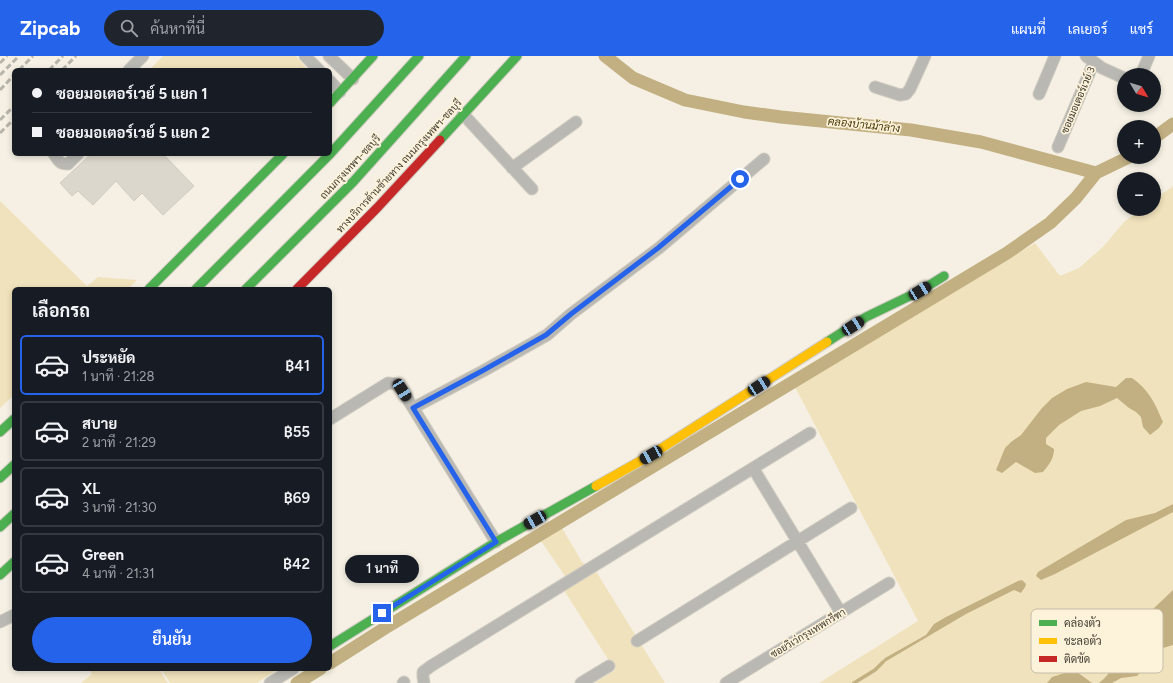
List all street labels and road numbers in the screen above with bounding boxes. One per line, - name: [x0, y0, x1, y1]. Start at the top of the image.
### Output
- street label: ซอยมอเตอร์เวย์ 3: [1057, 64, 1098, 135]
- street label: ทางบริการด้านซ้ายทาง ถนนกรุงเทพฯ-ชลบุรี: [334, 97, 464, 235]
- street label: ถนนกรุงเทพฯ-ชลบุรี: [317, 132, 383, 202]
- street label: ซอยวิเว่กรุงเทพกรีฑา: [768, 605, 849, 661]

